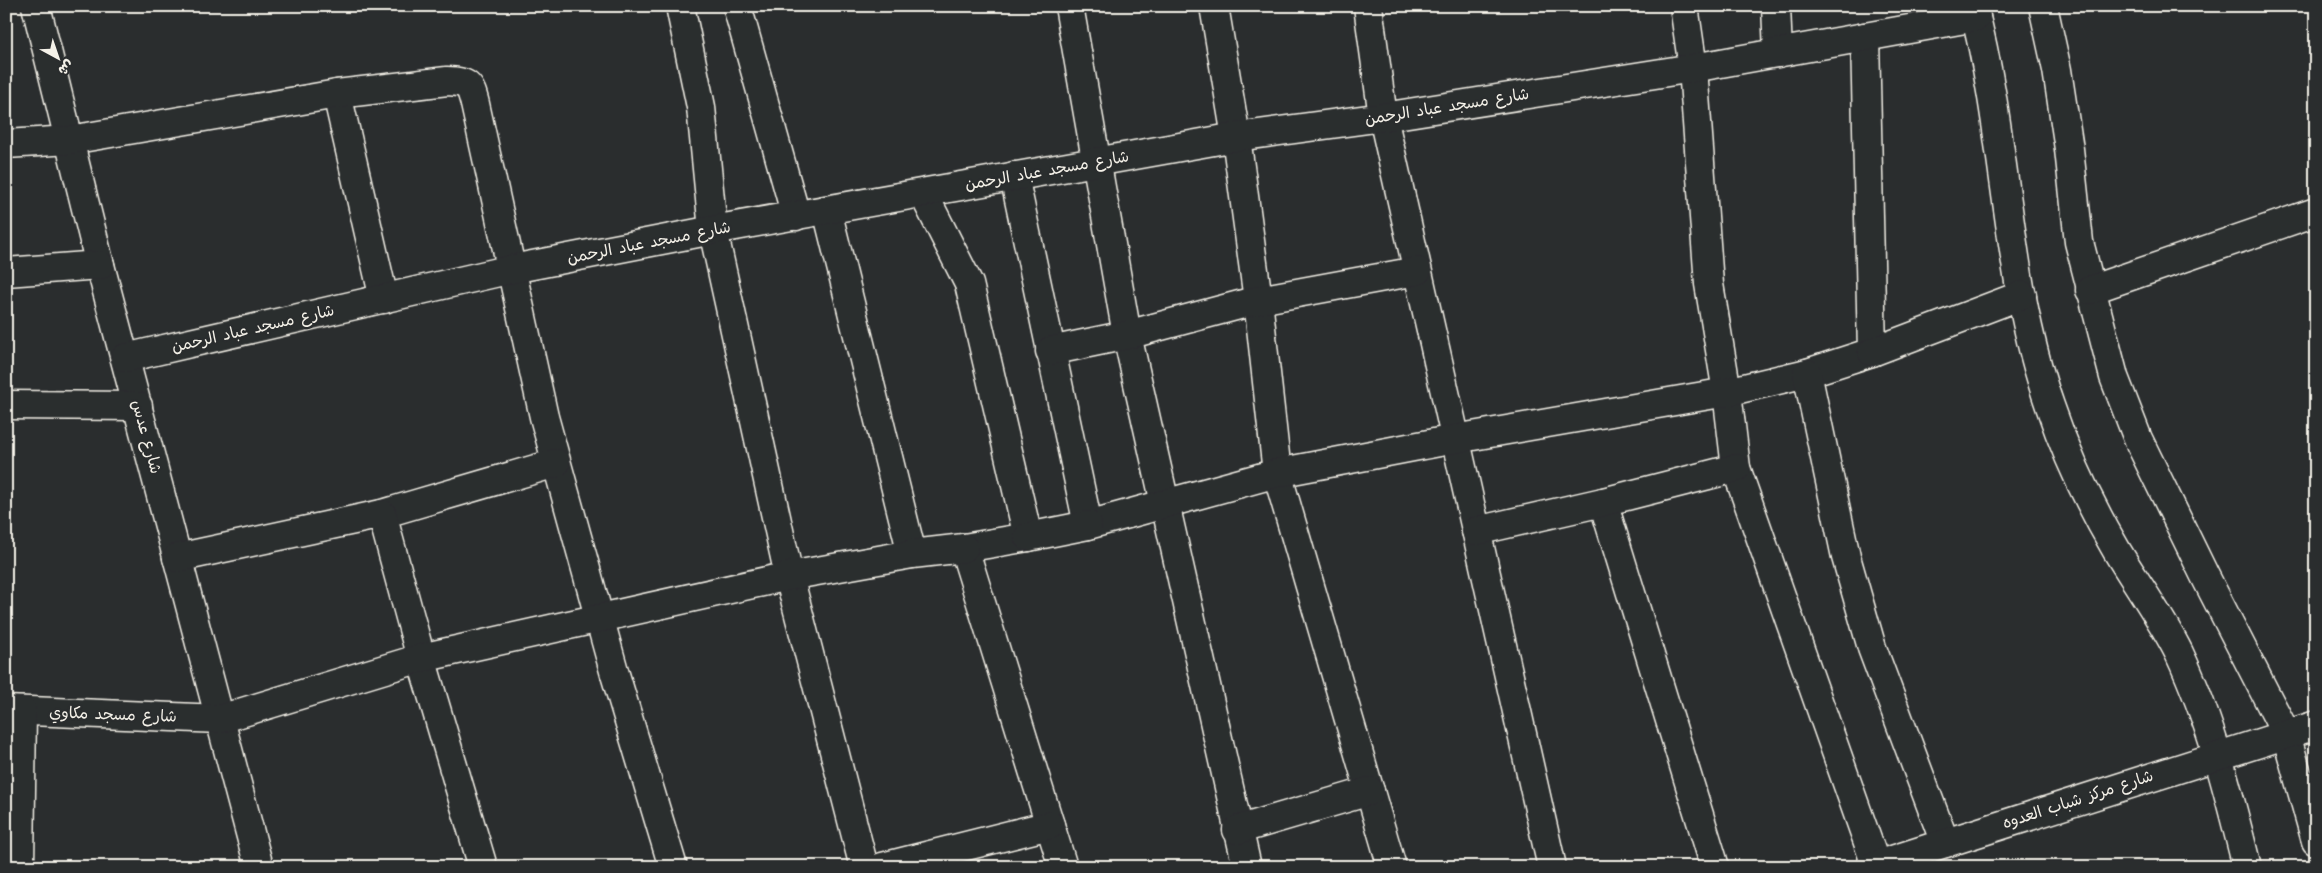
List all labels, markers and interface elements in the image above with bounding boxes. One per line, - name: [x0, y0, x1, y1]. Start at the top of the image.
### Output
- north arrow: [32, 32, 82, 82]
- text: ش: [53, 54, 79, 81]
- street label: شارع مسجد عباد الرحمن: [1363, 82, 1531, 132]
- street label: شارع مسجد عباد الرحمن: [963, 144, 1131, 198]
- street label: شارع مسجد عباد الرحمن: [565, 215, 733, 271]
- street label: شارع مسجد عباد الرحمن: [169, 298, 337, 360]
- street label: شارع عدس: [124, 397, 168, 477]
- street label: شارع مسجد مكاوي: [49, 700, 177, 730]
- street label: شارع مركز شباب العدوه: [1999, 764, 2157, 836]

